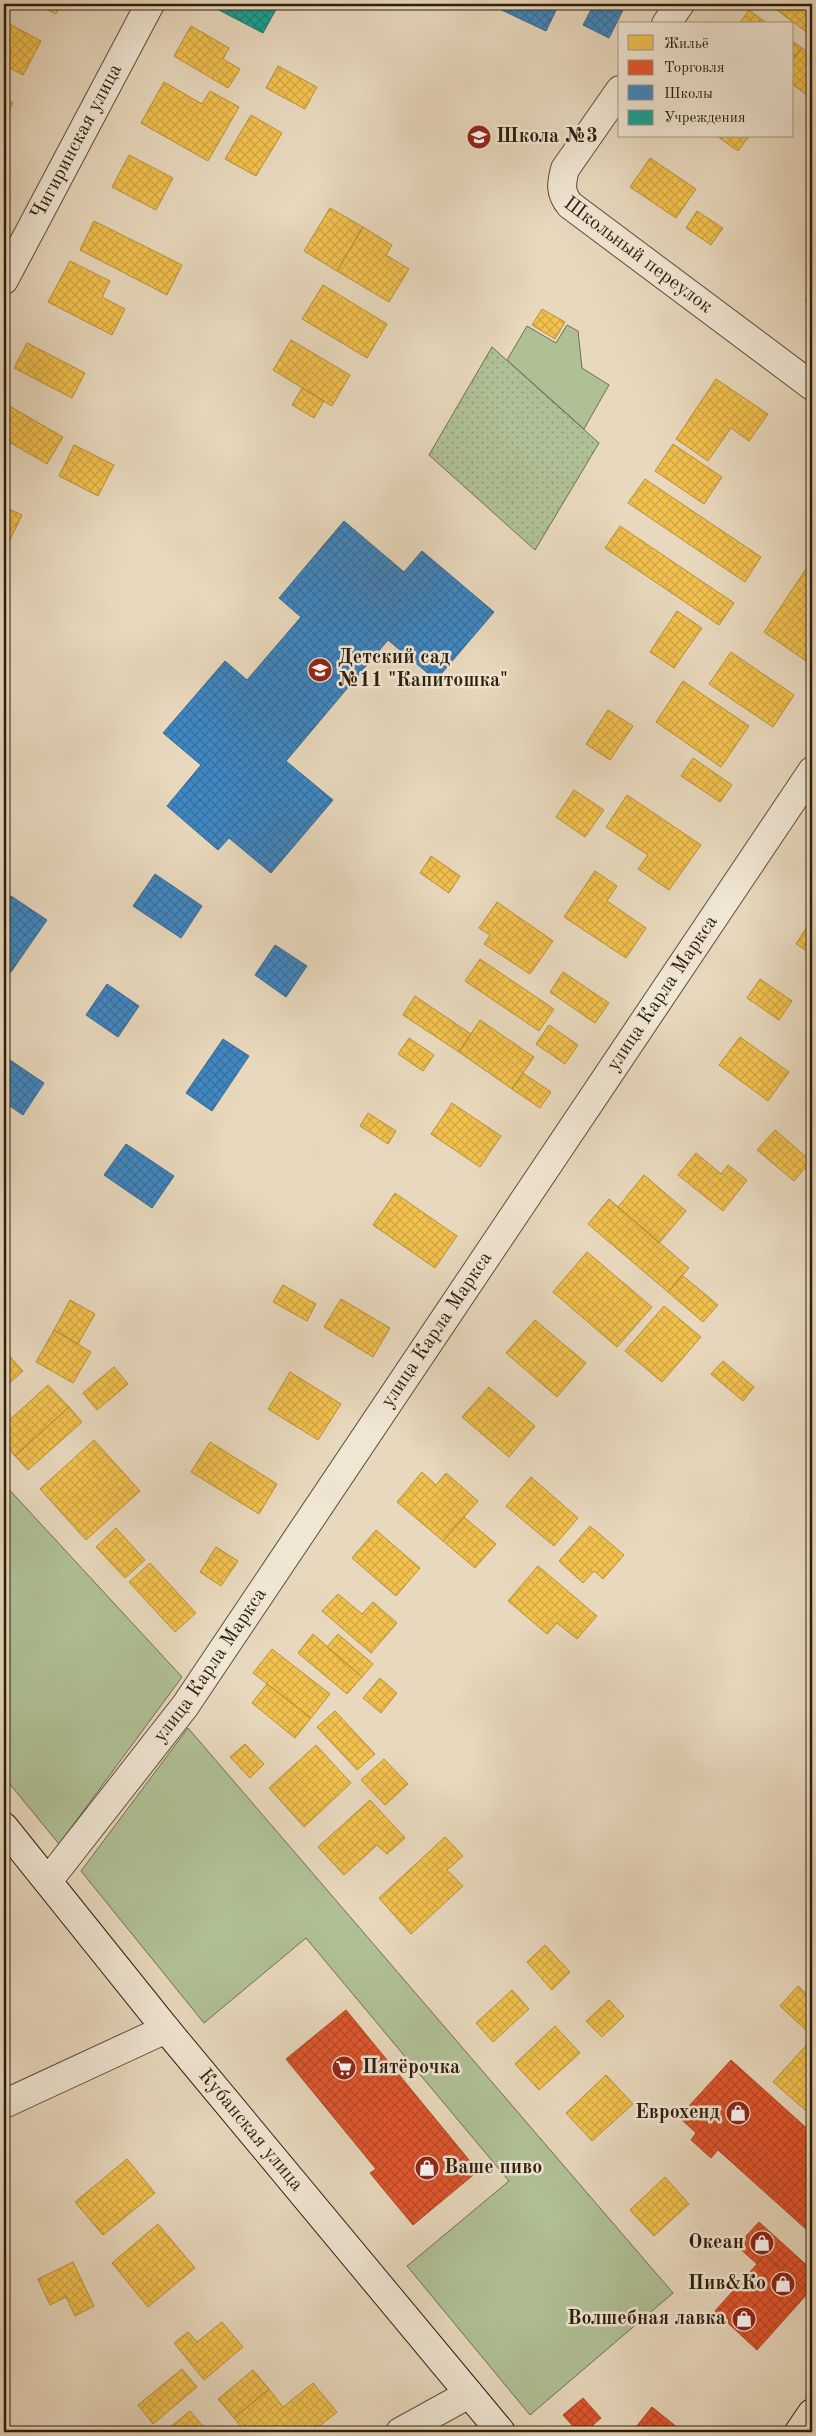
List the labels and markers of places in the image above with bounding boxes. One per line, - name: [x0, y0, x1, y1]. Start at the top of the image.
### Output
- school or university icon: Школа №3: [466, 124, 492, 150]
- place label: Школа №3: [496, 127, 598, 147]
- place label: Детский сад №11 "Капитошка": [338, 648, 508, 691]
- school or university icon: Детский сад №11 "Капитошка": [307, 657, 333, 683]
- supermarket icon: Пятёрочка: [331, 2055, 357, 2081]
- place label: Пятёрочка: [362, 2058, 460, 2078]
- shop icon: Еврохенд: [725, 2100, 751, 2126]
- place label: Еврохенд: [635, 2103, 720, 2123]
- shop icon: Ваше пиво: [414, 2155, 440, 2181]
- place label: Ваше пиво: [444, 2158, 542, 2178]
- shop icon: Океан: [749, 2230, 775, 2256]
- place label: Океан: [688, 2233, 744, 2253]
- shop icon: Пив&Ко: [770, 2271, 796, 2297]
- place label: Пив&Ко: [688, 2274, 766, 2294]
- shop icon: Волшебная лавка: [731, 2306, 757, 2332]
- place label: Волшебная лавка: [567, 2309, 726, 2329]

